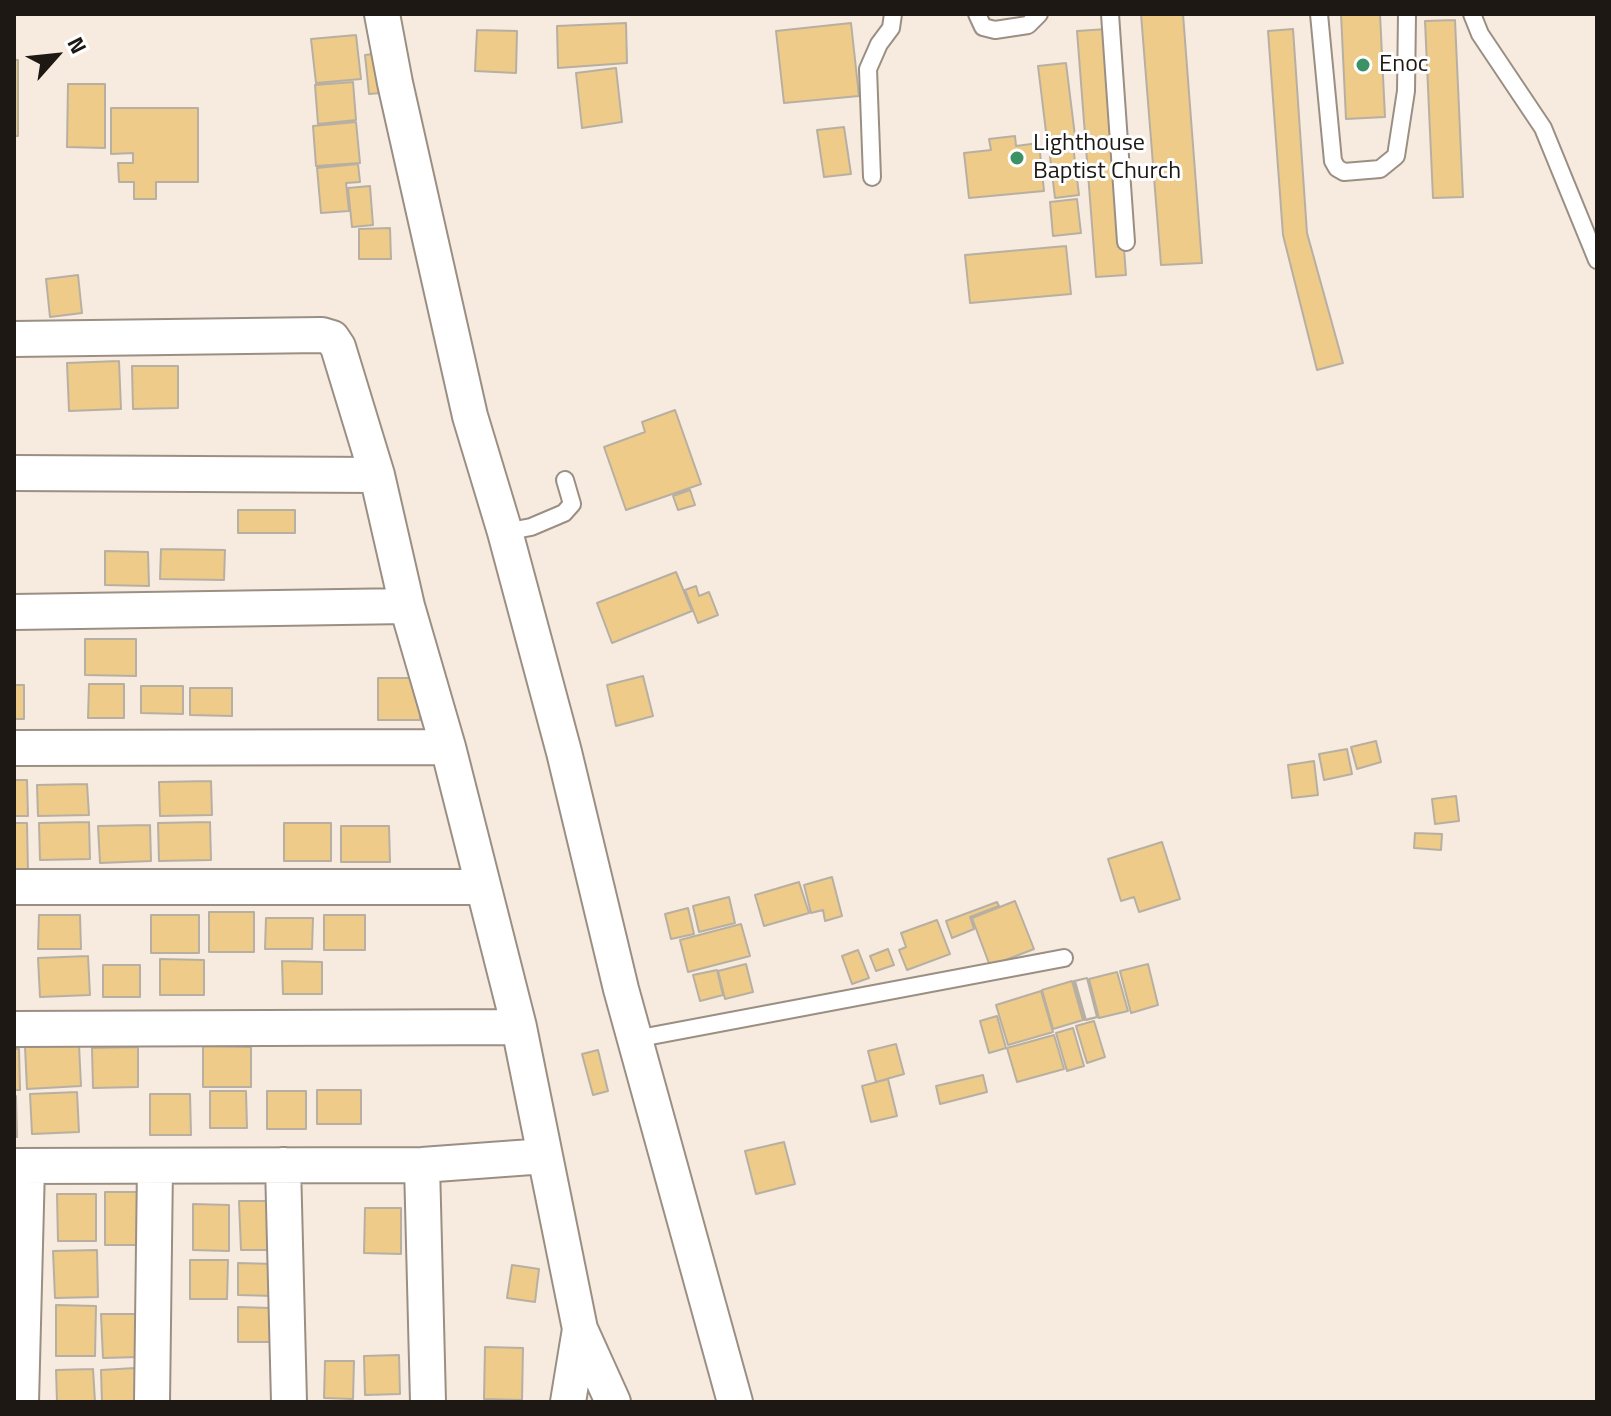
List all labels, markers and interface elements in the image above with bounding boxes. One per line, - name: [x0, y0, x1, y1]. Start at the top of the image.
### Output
- north arrow: [16, 16, 96, 96]
- text: N: [59, 31, 96, 60]
- place label: Enoc: [1379, 51, 1428, 79]
- marker: Enoc: [1354, 56, 1372, 74]
- place label: Lighthouse Baptist Church: [1033, 130, 1181, 186]
- marker: Lighthouse Baptist Church: [1008, 149, 1026, 167]

